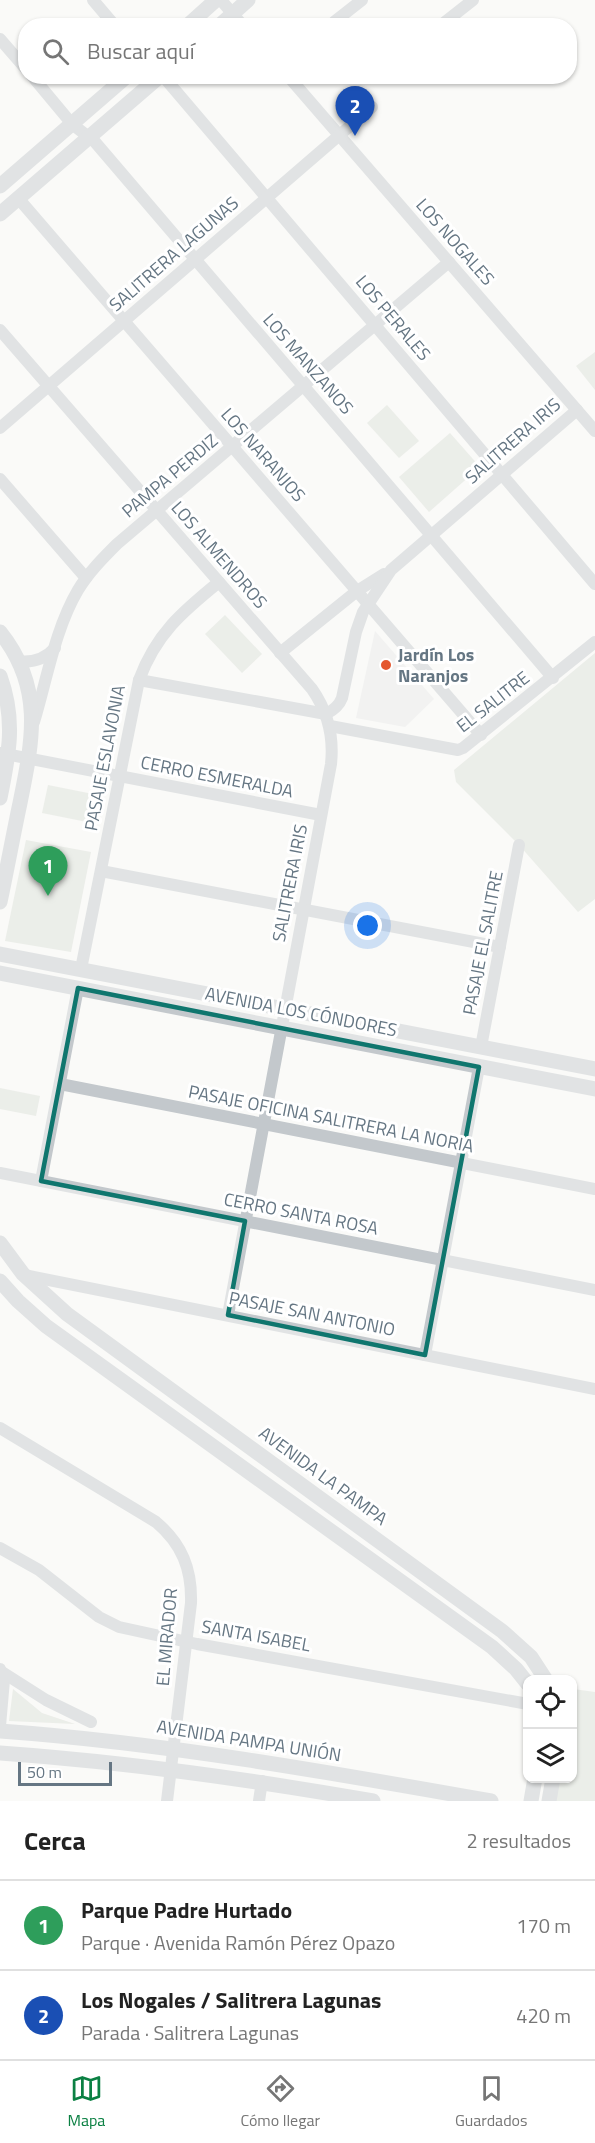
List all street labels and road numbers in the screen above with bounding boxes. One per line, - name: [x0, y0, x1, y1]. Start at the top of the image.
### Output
- street label: SALITRERA LAGUNAS: [103, 190, 244, 318]
- street label: LOS NOGALES: [410, 192, 501, 291]
- street label: LOS PERALES: [349, 269, 437, 366]
- street label: LOS MANZANOS: [257, 307, 360, 420]
- street label: SALITRERA IRIS: [459, 391, 567, 490]
- street label: LOS NARANJOS: [215, 402, 312, 508]
- street label: PAMPA PERDIZ: [116, 427, 224, 524]
- street label: LOS ALMENDROS: [165, 495, 274, 614]
- street label: EL SALITRE: [450, 664, 535, 739]
- street label: PASAJE ESLAVONIA: [77, 682, 132, 833]
- street label: CERRO ESMERALDA: [138, 748, 296, 805]
- street label: SALITRERA IRIS: [265, 822, 314, 944]
- street label: PASAJE EL SALITRE: [455, 868, 510, 1017]
- street label: AVENIDA LOS CÓNDORES: [203, 980, 399, 1043]
- street label: PASAJE OFICINA SALITRERA LA NORIA: [186, 1078, 476, 1159]
- street label: CERRO SANTA ROSA: [222, 1185, 381, 1242]
- street label: PASAJE SAN ANTONIO: [227, 1284, 398, 1343]
- street label: AVENIDA LA PAMPA: [253, 1420, 394, 1532]
- street label: EL MIRADOR: [149, 1587, 184, 1687]
- street label: SANTA ISABEL: [199, 1613, 313, 1658]
- street label: AVENIDA PAMPA UNIÓN: [155, 1713, 343, 1768]

